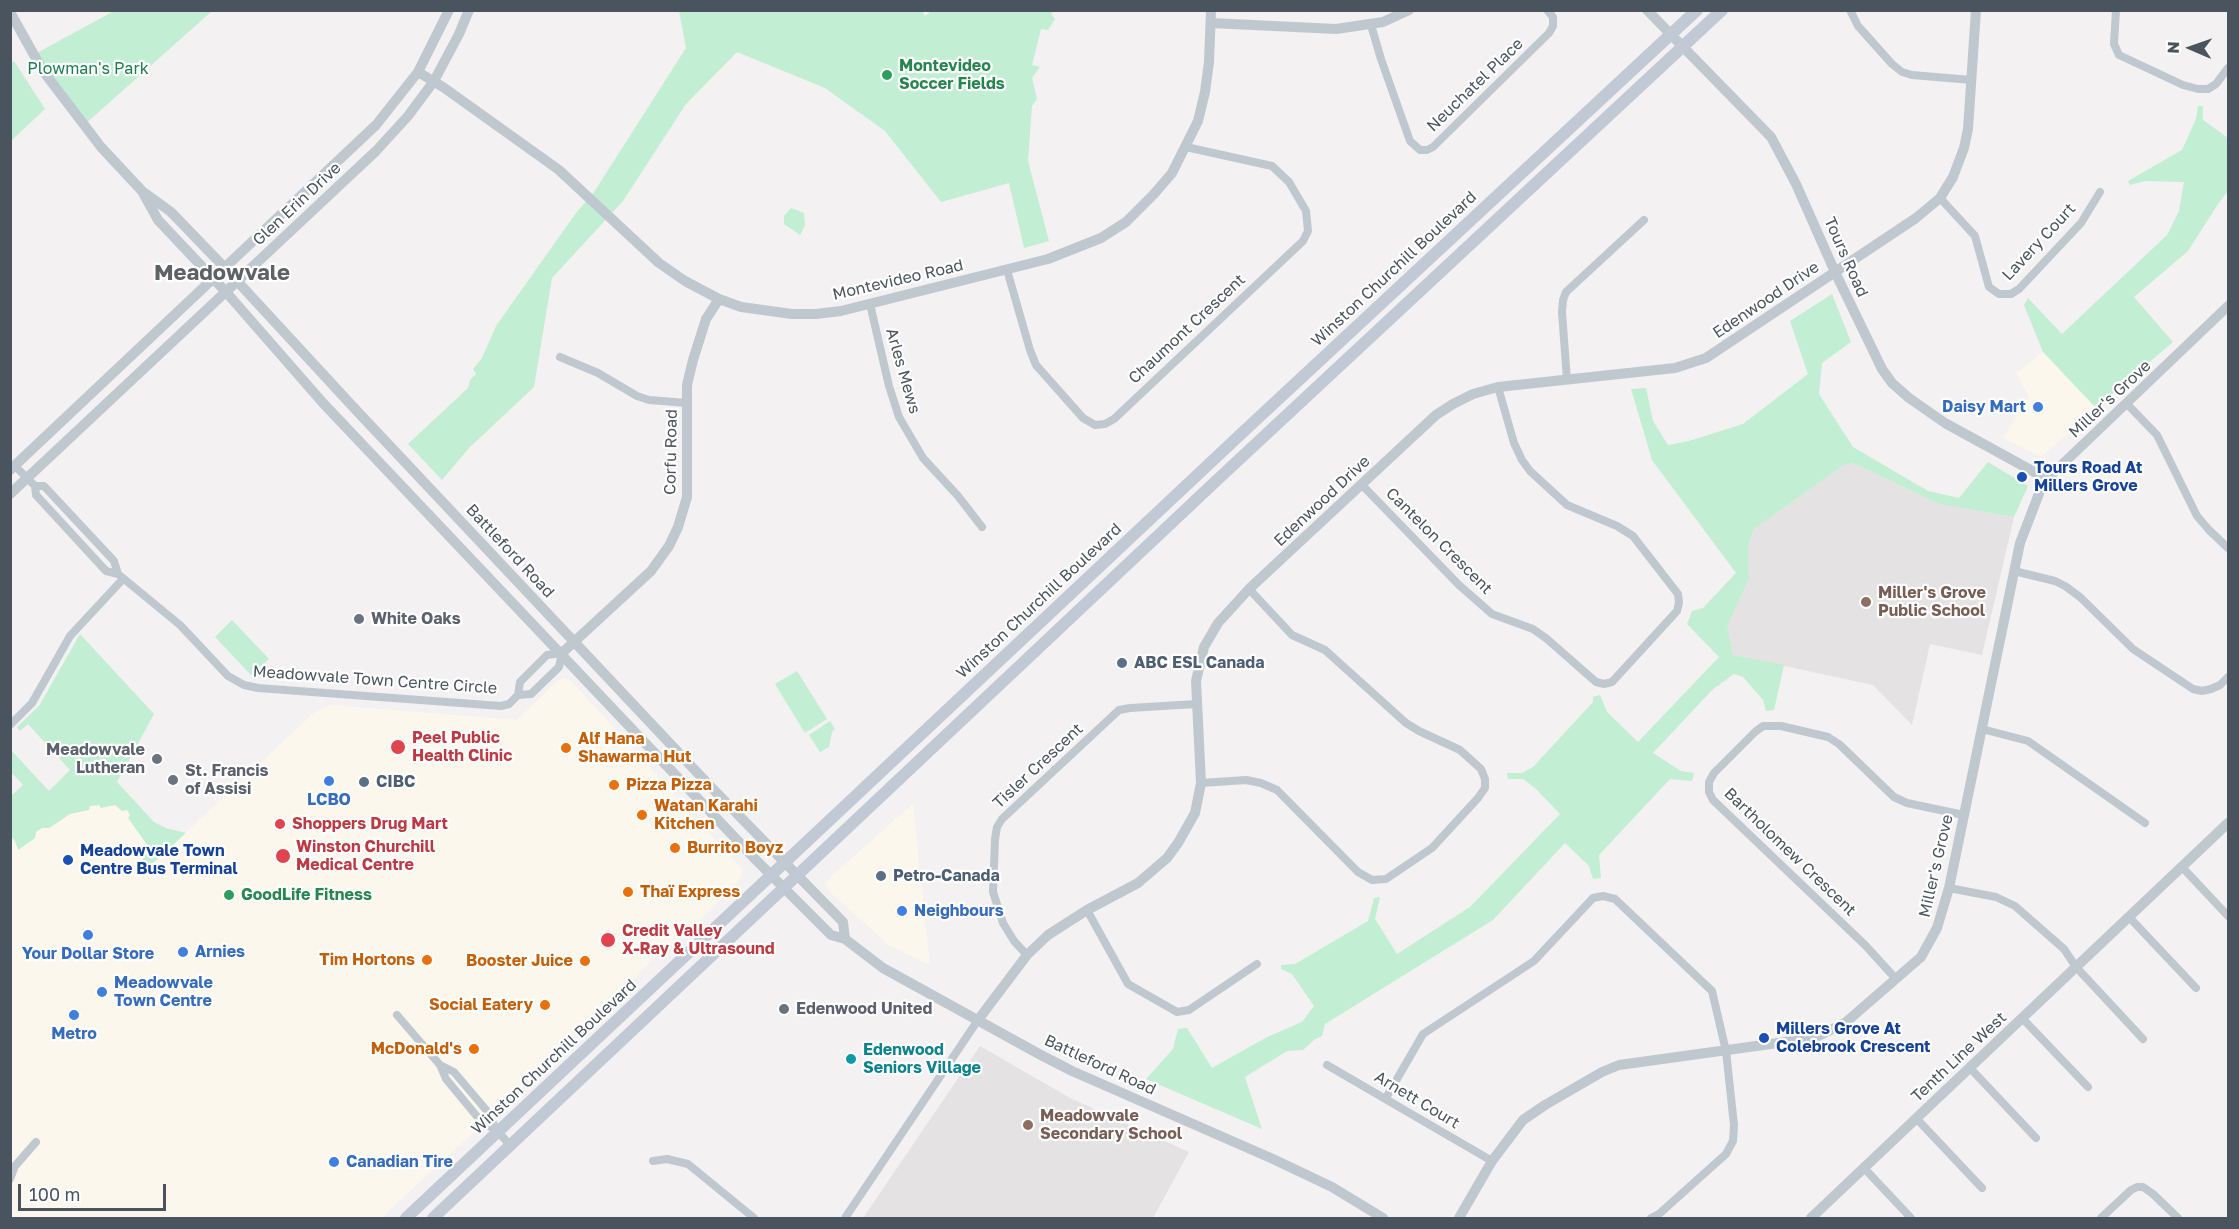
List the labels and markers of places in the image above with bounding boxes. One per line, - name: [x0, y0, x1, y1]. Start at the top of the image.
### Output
- place label: Montevideo Soccer Fields: [899, 56, 1005, 94]
- marker: Montevideo Soccer Fields: [880, 68, 894, 82]
- place label: Daisy Mart: [1942, 397, 2026, 417]
- marker: Daisy Mart: [2031, 400, 2045, 414]
- place label: Tours Road At Millers Grove: [2034, 458, 2142, 496]
- marker: Tours Road At Millers Grove: [2015, 470, 2029, 484]
- place label: Miller's Grove Public School: [1878, 583, 1986, 621]
- marker: Miller's Grove Public School: [1859, 595, 1873, 609]
- place label: White Oaks: [371, 609, 461, 629]
- marker: White Oaks: [352, 612, 366, 626]
- place label: ABC ESL Canada: [1134, 653, 1264, 673]
- marker: ABC ESL Canada: [1115, 656, 1129, 670]
- place label: Peel Public Health Clinic: [412, 728, 512, 766]
- place label: Alf Hana Shawarma Hut: [578, 729, 691, 767]
- marker: Peel Public Health Clinic: [389, 738, 407, 756]
- place label: Meadowvale Lutheran: [46, 740, 145, 778]
- marker: Alf Hana Shawarma Hut: [559, 741, 573, 755]
- marker: Meadowvale Lutheran: [150, 752, 164, 766]
- place label: St. Francis of Assisi: [185, 761, 269, 799]
- place label: CIBC: [376, 772, 415, 792]
- marker: St. Francis of Assisi: [166, 773, 180, 787]
- marker: LCBO: [322, 774, 336, 788]
- marker: CIBC: [357, 775, 371, 789]
- place label: Pizza Pizza: [626, 775, 712, 795]
- marker: Pizza Pizza: [607, 778, 621, 792]
- place label: LCBO: [307, 790, 351, 810]
- place label: Watan Karahi Kitchen: [654, 796, 758, 834]
- marker: Watan Karahi Kitchen: [635, 808, 649, 822]
- place label: Shoppers Drug Mart: [292, 814, 448, 834]
- marker: Shoppers Drug Mart: [273, 817, 287, 831]
- place label: Winston Churchill Medical Centre: [296, 837, 435, 875]
- place label: Burrito Boyz: [687, 838, 783, 858]
- place label: Meadowvale Town Centre Bus Terminal: [80, 841, 238, 879]
- marker: Burrito Boyz: [668, 841, 682, 855]
- marker: Winston Churchill Medical Centre: [274, 847, 292, 865]
- marker: Meadowvale Town Centre Bus Terminal: [61, 853, 75, 867]
- place label: Petro-Canada: [893, 866, 1000, 886]
- marker: Petro-Canada: [874, 869, 888, 883]
- place label: Thaï Express: [640, 882, 740, 902]
- place label: GoodLife Fitness: [241, 885, 372, 905]
- marker: Thaï Express: [621, 885, 635, 899]
- marker: GoodLife Fitness: [222, 888, 236, 902]
- place label: Neighbours: [914, 901, 1004, 921]
- marker: Neighbours: [895, 904, 909, 918]
- place label: Credit Valley X-Ray & Ultrasound: [622, 921, 774, 959]
- marker: Your Dollar Store: [81, 928, 95, 942]
- marker: Credit Valley X-Ray & Ultrasound: [599, 931, 617, 949]
- place label: Arnies: [195, 942, 245, 962]
- place label: Your Dollar Store: [22, 944, 154, 964]
- marker: Arnies: [176, 945, 190, 959]
- place label: Tim Hortons: [319, 950, 415, 970]
- place label: Booster Juice: [466, 951, 573, 971]
- marker: Tim Hortons: [420, 953, 434, 967]
- marker: Booster Juice: [578, 954, 592, 968]
- place label: Meadowvale Town Centre: [114, 973, 213, 1011]
- marker: Meadowvale Town Centre: [95, 985, 109, 999]
- place label: Social Eatery: [429, 995, 533, 1015]
- marker: Social Eatery: [538, 998, 552, 1012]
- place label: Edenwood United: [796, 999, 932, 1019]
- marker: Edenwood United: [777, 1002, 791, 1016]
- marker: Metro: [67, 1008, 81, 1022]
- place label: Millers Grove At Colebrook Crescent: [1776, 1019, 1930, 1057]
- place label: Metro: [51, 1024, 97, 1044]
- marker: Millers Grove At Colebrook Crescent: [1757, 1031, 1771, 1045]
- place label: McDonald's: [371, 1039, 462, 1059]
- place label: Edenwood Seniors Village: [863, 1040, 981, 1078]
- marker: McDonald's: [467, 1042, 481, 1056]
- marker: Edenwood Seniors Village: [844, 1052, 858, 1066]
- place label: Meadowvale Secondary School: [1040, 1106, 1182, 1144]
- marker: Meadowvale Secondary School: [1021, 1118, 1035, 1132]
- place label: Canadian Tire: [346, 1152, 453, 1172]
- marker: Canadian Tire: [327, 1155, 341, 1169]

